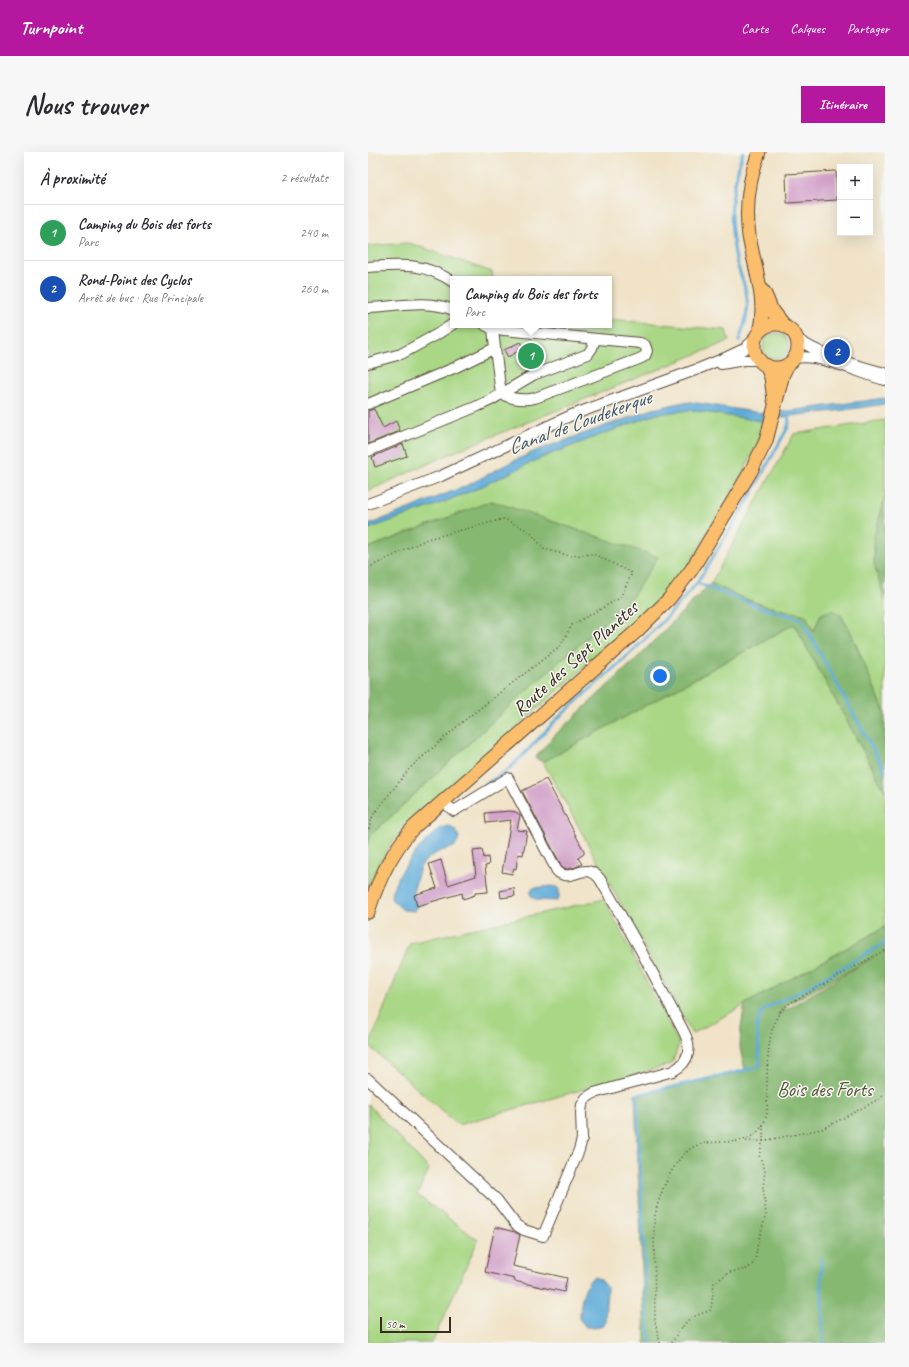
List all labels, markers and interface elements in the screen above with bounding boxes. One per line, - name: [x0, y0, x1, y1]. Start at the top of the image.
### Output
- text: Turnpoint: [20, 16, 82, 40]
- text: Carte: [741, 20, 768, 37]
- text: Calques: [790, 20, 825, 37]
- text: Partager: [847, 20, 889, 37]
- button: Itinéraire: [801, 86, 885, 123]
- text: Nous trouver: [24, 87, 147, 122]
- map controls: [837, 164, 873, 236]
- button: +: [837, 164, 873, 200]
- text: À proximité: [40, 168, 105, 189]
- text: 2 résultats: [280, 170, 328, 186]
- button: −: [837, 200, 873, 236]
- text: Camping du Bois des forts: [78, 215, 211, 234]
- text: 1: [50, 225, 56, 241]
- text: 240 m: [300, 225, 328, 241]
- text: Parc: [78, 234, 98, 250]
- text: Rond-Point des Cyclos: [78, 271, 191, 290]
- popup: [450, 276, 612, 328]
- text: 2: [50, 281, 56, 297]
- text: 260 m: [300, 281, 328, 297]
- text: Camping du Bois des forts: [465, 285, 597, 304]
- text: Arrêt de bus · Rue Principale: [78, 290, 203, 306]
- text: Parc: [465, 304, 485, 320]
- pin: 2: [824, 337, 850, 367]
- pin: 1: [518, 341, 544, 371]
- water label: Canal de Coudekerque: [504, 383, 657, 460]
- street label: Route des Sept Planètes: [507, 594, 645, 721]
- your location: [650, 666, 670, 686]
- park label: Bois des Forts: [777, 1077, 875, 1102]
- scale bar: [380, 1315, 451, 1334]
- text: 50 m: [386, 1317, 405, 1331]

